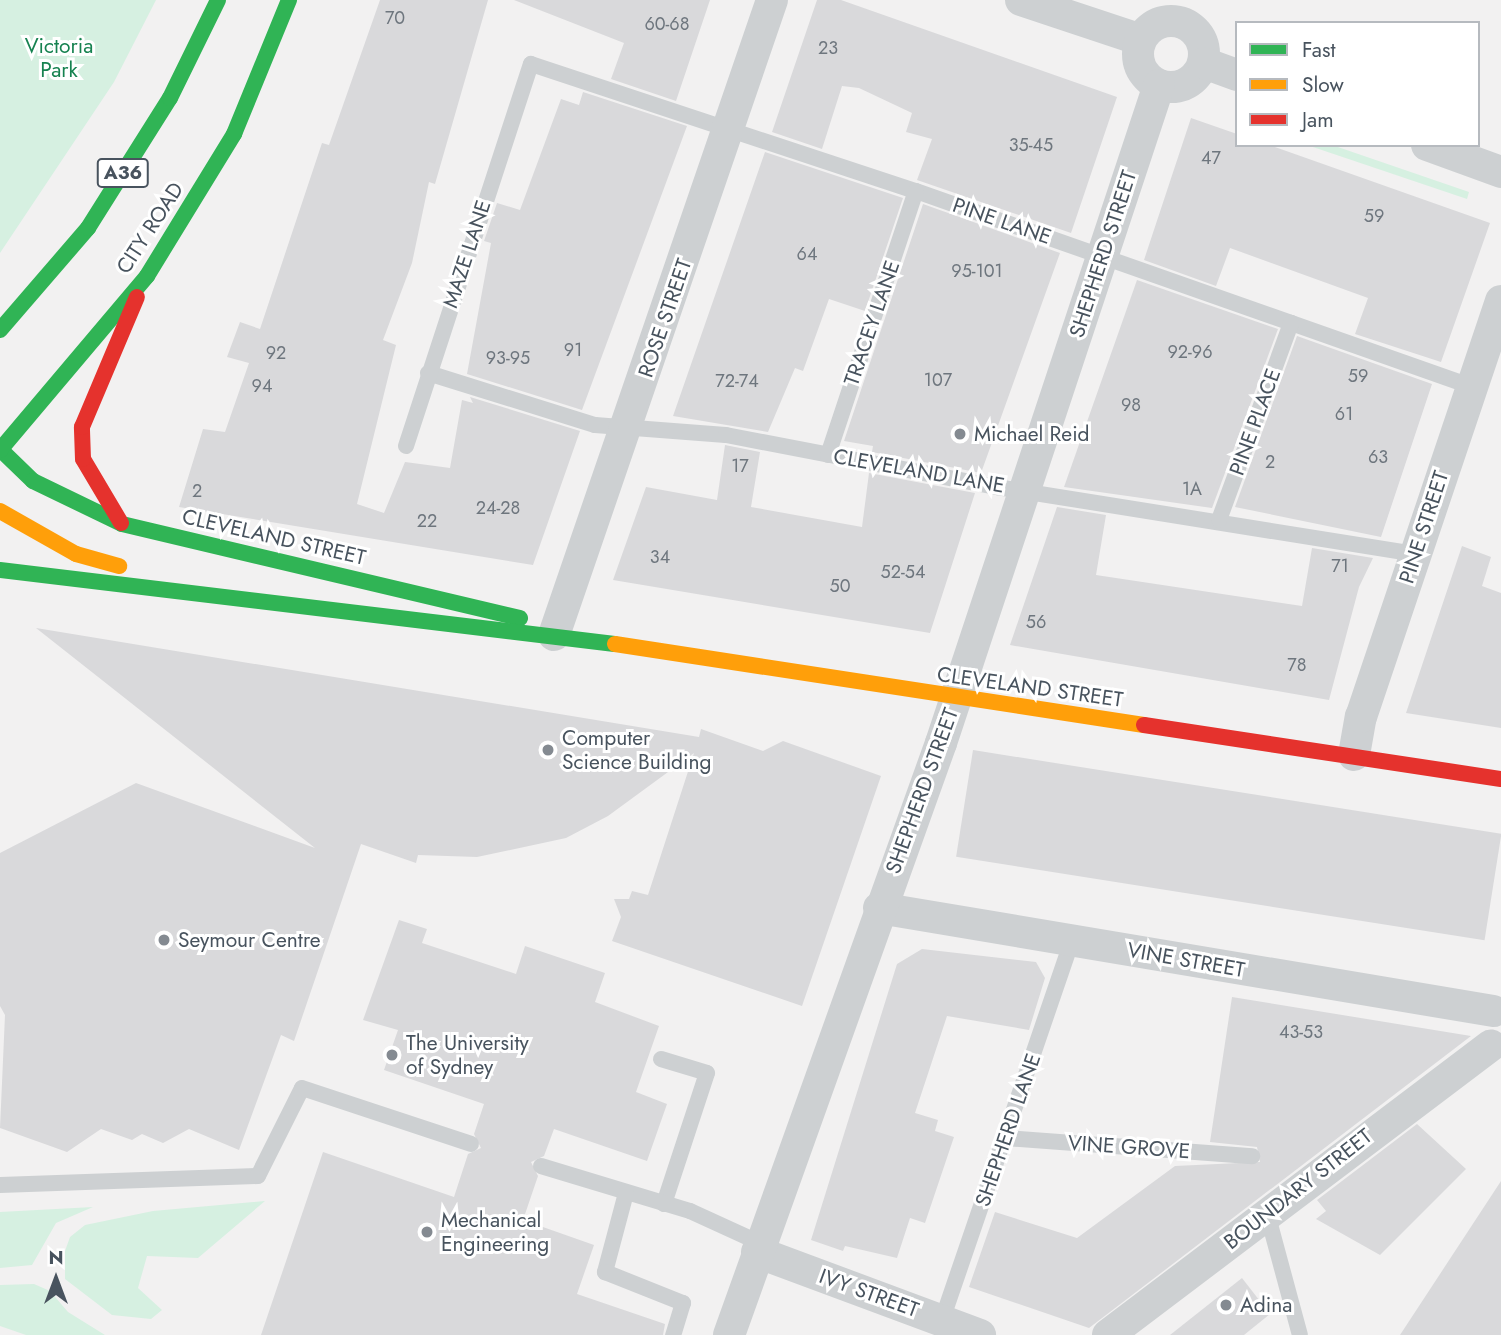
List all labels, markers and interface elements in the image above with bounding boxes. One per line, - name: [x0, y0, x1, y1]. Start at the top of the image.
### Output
- house number: 70: [385, 7, 405, 29]
- house number: 60-68: [644, 13, 690, 35]
- legend: [1235, 21, 1480, 147]
- park label: Victoria Park: [25, 33, 93, 83]
- text: Fast: [1302, 35, 1335, 65]
- house number: 23: [818, 37, 838, 59]
- text: Slow: [1302, 70, 1344, 100]
- text: Jam: [1302, 105, 1334, 135]
- house number: 35-45: [1009, 134, 1053, 156]
- house number: 47: [1201, 147, 1221, 169]
- road number: A36: [97, 158, 149, 188]
- street label: SHEPHERD STREET: [1064, 167, 1142, 341]
- street label: CITY ROAD: [111, 178, 189, 278]
- street label: PINE LANE: [949, 192, 1055, 250]
- street label: MAZE LANE: [438, 197, 496, 311]
- house number: 59: [1364, 205, 1384, 227]
- house number: 64: [797, 243, 817, 265]
- street label: ROSE STREET: [633, 255, 697, 381]
- street label: TRACEY LANE: [839, 257, 905, 389]
- house number: 95-101: [951, 260, 1003, 282]
- house number: 91: [564, 339, 582, 361]
- house number: 92-96: [1167, 341, 1213, 363]
- house number: 92: [266, 342, 286, 364]
- house number: 93-95: [486, 347, 530, 369]
- street label: PINE PLACE: [1224, 365, 1286, 479]
- house number: 59: [1348, 365, 1368, 387]
- house number: 107: [924, 369, 952, 391]
- house number: 72-74: [715, 370, 759, 392]
- house number: 94: [252, 375, 272, 397]
- house number: 98: [1121, 394, 1141, 416]
- house number: 61: [1335, 403, 1353, 425]
- place label: Michael Reid: [974, 421, 1090, 447]
- marker: Michael Reid: [952, 426, 968, 442]
- street label: CLEVELAND LANE: [831, 444, 1007, 498]
- house number: 63: [1368, 446, 1388, 468]
- house number: 2: [1265, 451, 1275, 473]
- house number: 17: [731, 455, 749, 477]
- street label: PINE STREET: [1394, 468, 1454, 586]
- house number: 1A: [1182, 478, 1202, 500]
- house number: 2: [192, 480, 202, 502]
- house number: 24-28: [476, 497, 520, 519]
- street label: CLEVELAND STREET: [180, 504, 368, 570]
- house number: 22: [417, 510, 437, 532]
- house number: 34: [650, 546, 670, 568]
- house number: 71: [1331, 555, 1349, 577]
- house number: 52-54: [881, 561, 925, 583]
- house number: 50: [830, 575, 850, 597]
- house number: 56: [1026, 611, 1046, 633]
- house number: 78: [1287, 654, 1307, 676]
- street label: CLEVELAND STREET: [935, 661, 1125, 713]
- street label: SHEPHERD STREET: [880, 705, 964, 877]
- place label: Computer Science Building: [562, 725, 711, 775]
- marker: Computer Science Building: [540, 742, 556, 758]
- place label: Seymour Centre: [178, 927, 321, 953]
- marker: Seymour Centre: [156, 932, 172, 948]
- street label: VINE STREET: [1125, 937, 1247, 983]
- house number: 43-53: [1279, 1021, 1323, 1043]
- place label: The University of Sydney: [406, 1030, 529, 1080]
- marker: The University of Sydney: [384, 1047, 400, 1063]
- street label: SHEPHERD LANE: [970, 1050, 1046, 1210]
- street label: BOUNDARY STREET: [1219, 1123, 1377, 1255]
- street label: VINE GROVE: [1067, 1130, 1191, 1164]
- place label: Mechanical Engineering: [441, 1207, 549, 1257]
- marker: Mechanical Engineering: [419, 1224, 435, 1240]
- north arrow: [21, 1244, 91, 1314]
- text: N: [48, 1244, 64, 1271]
- street label: IVY STREET: [816, 1263, 922, 1323]
- place label: Adina: [1240, 1292, 1292, 1318]
- marker: Adina: [1218, 1297, 1234, 1313]

